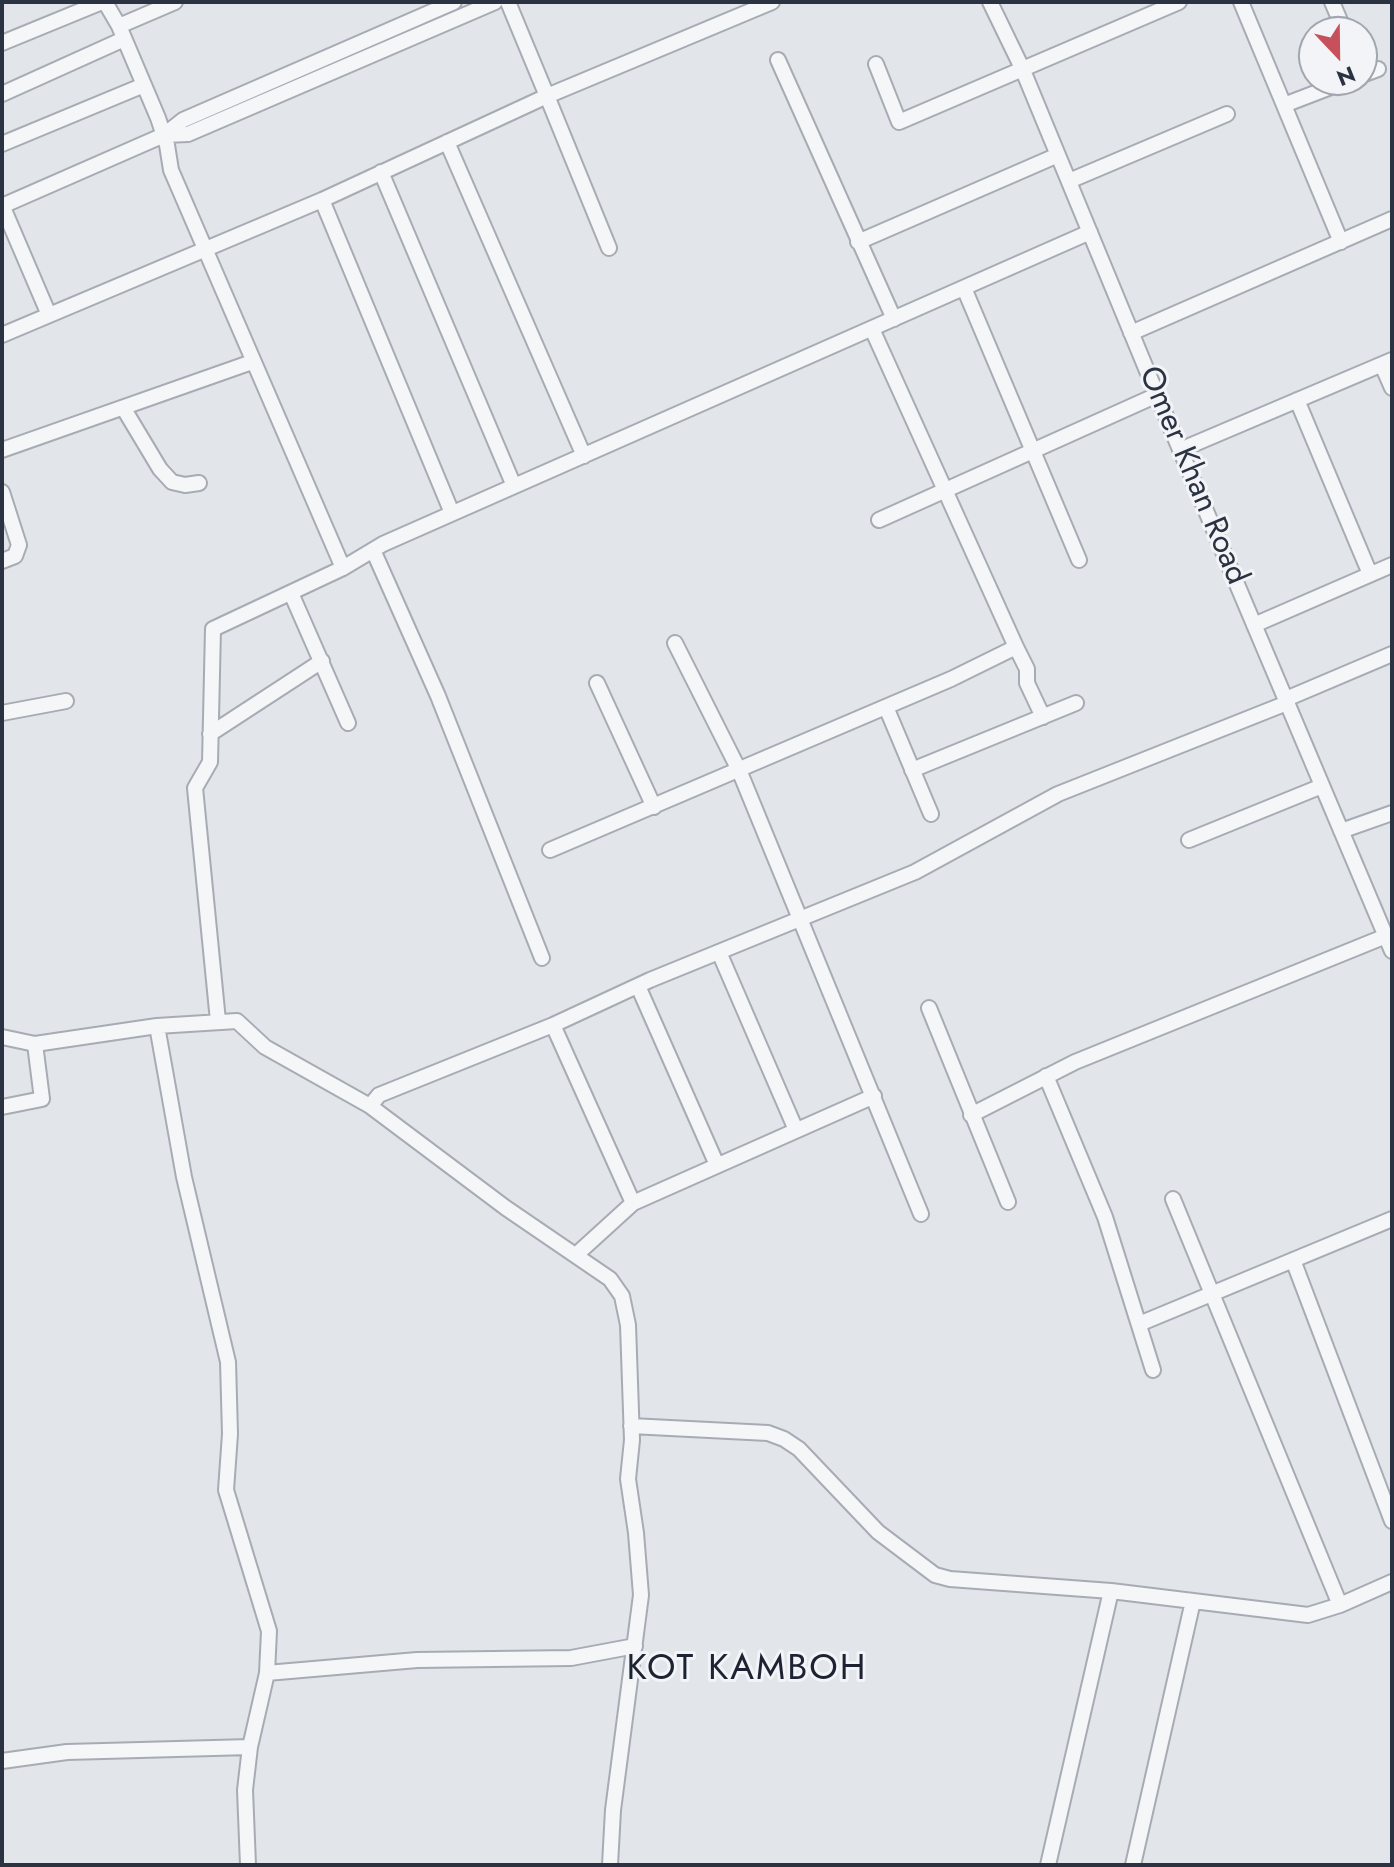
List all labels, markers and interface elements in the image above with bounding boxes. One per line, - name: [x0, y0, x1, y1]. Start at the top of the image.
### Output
- north arrow: [1298, 16, 1378, 96]
- text: N: [1332, 58, 1360, 95]
- street label: Omer Khan Road: [1129, 361, 1255, 591]
- district label: KOT KAMBOH: [627, 1648, 867, 1692]

